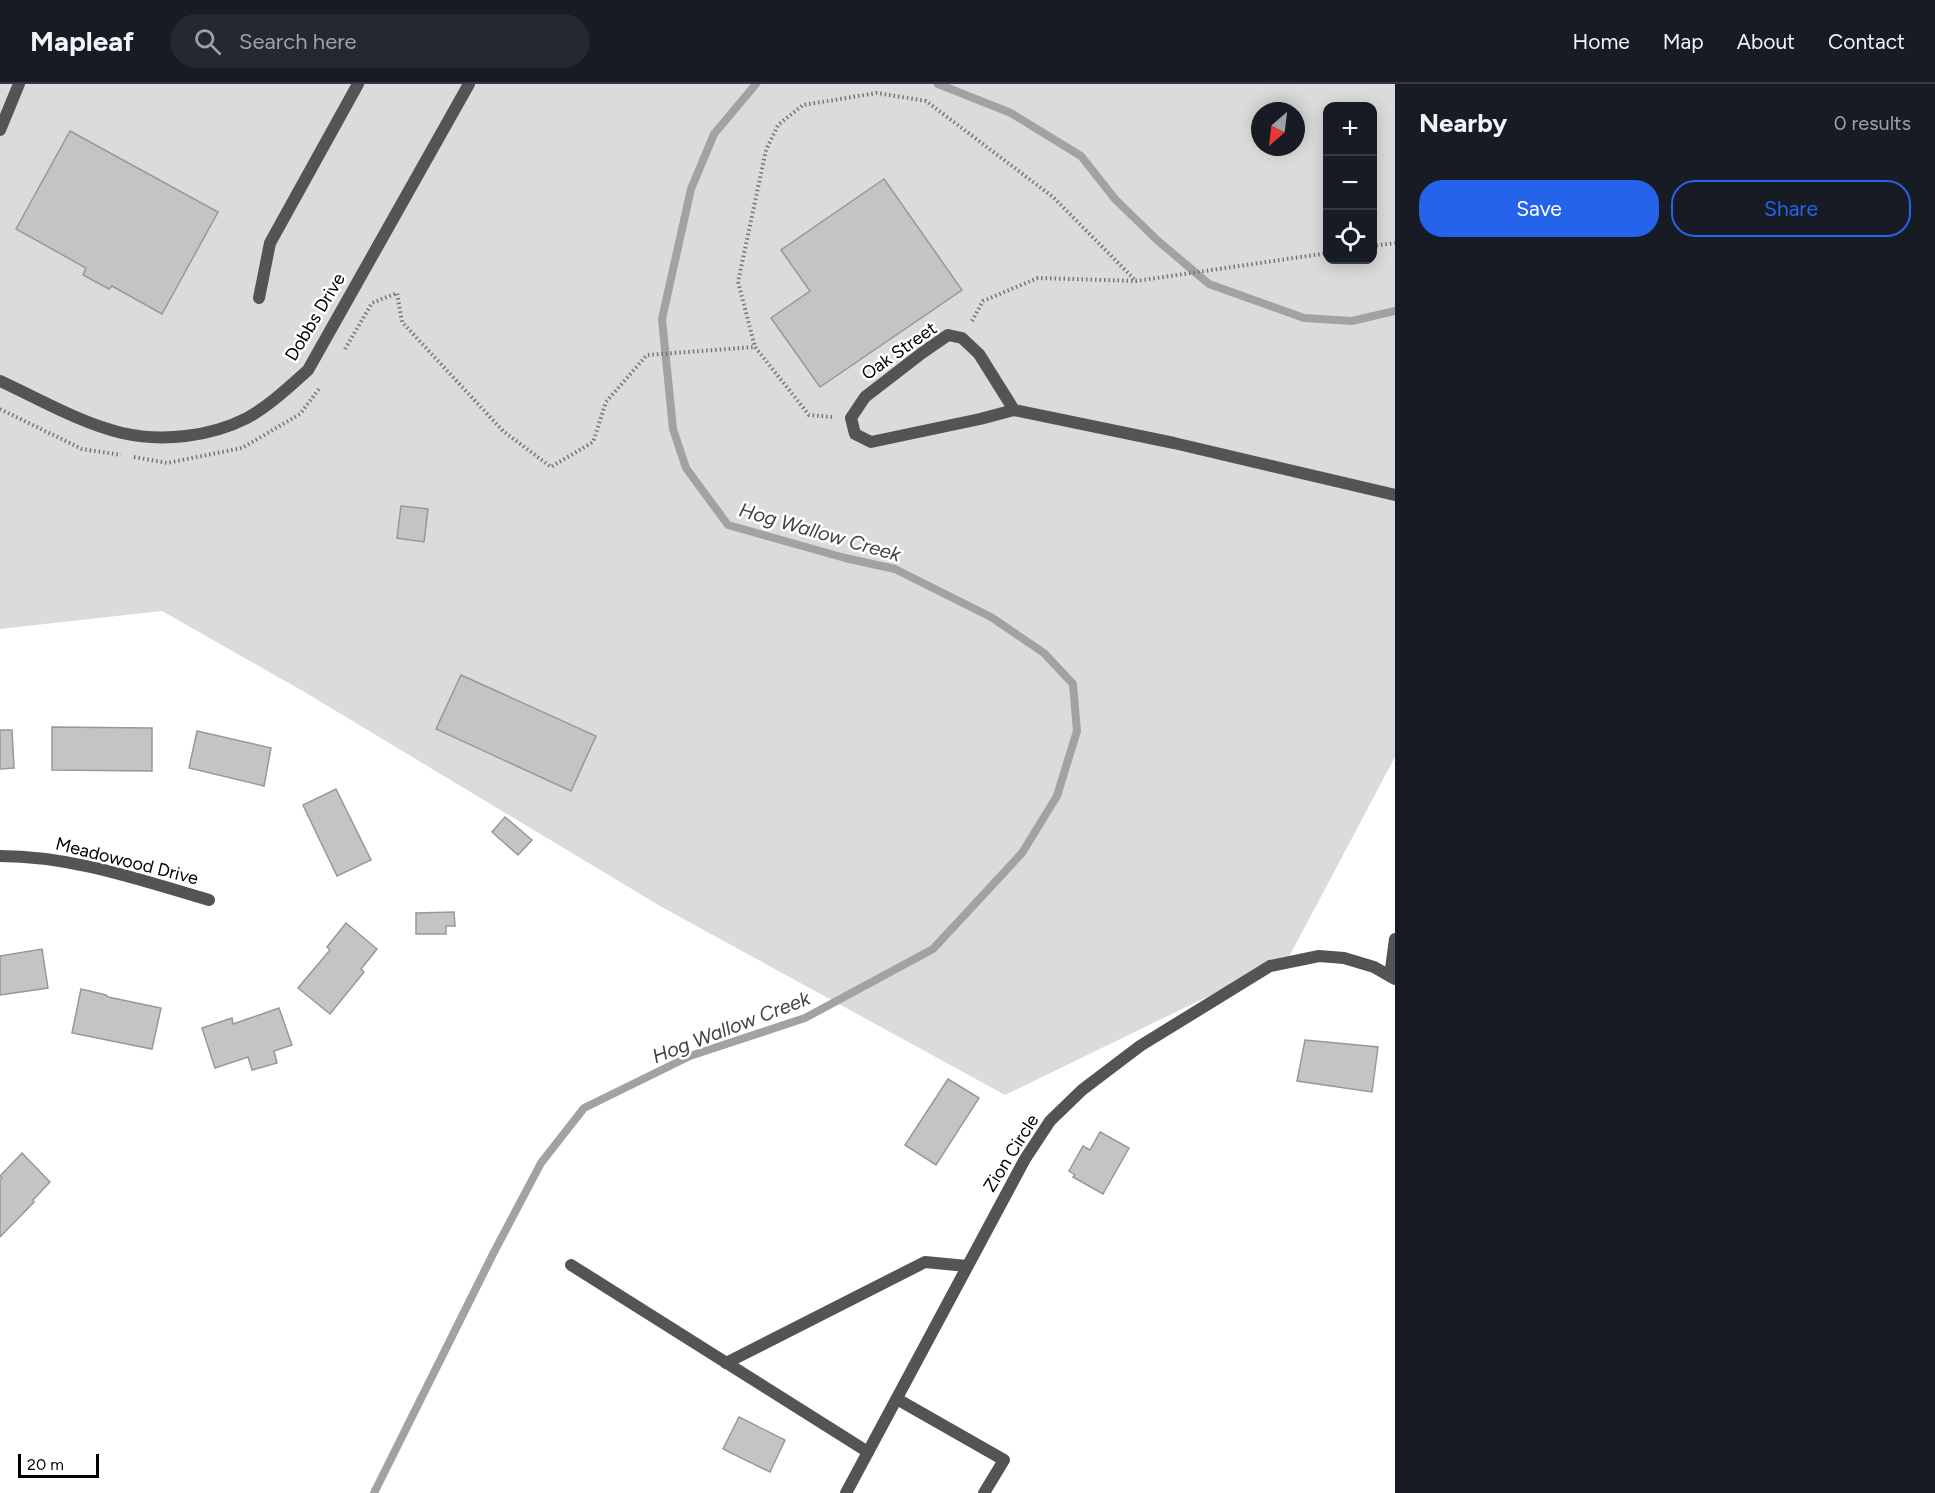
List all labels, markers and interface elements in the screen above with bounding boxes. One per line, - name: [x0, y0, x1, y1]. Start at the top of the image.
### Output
- search box: [170, 14, 590, 68]
- text: Mapleaf: [30, 24, 134, 58]
- icon: search: [191, 25, 224, 58]
- text: Search here: [239, 28, 357, 55]
- text: Home: [1573, 29, 1630, 54]
- text: Map: [1663, 29, 1704, 54]
- text: About: [1737, 29, 1795, 54]
- text: Contact: [1828, 29, 1905, 54]
- north arrow: [1251, 102, 1305, 156]
- map controls: [1323, 102, 1377, 264]
- button: +: [1323, 102, 1377, 156]
- text: Nearby: [1419, 107, 1507, 139]
- text: 0 results: [1834, 111, 1911, 135]
- button: −: [1323, 156, 1377, 210]
- button: Save: [1419, 180, 1659, 237]
- button: Share: [1671, 180, 1911, 237]
- button: locate: [1323, 210, 1377, 264]
- street label: Dobbs Drive: [280, 269, 350, 365]
- street label: Oak Street: [857, 317, 941, 385]
- water label: Hog Wallow Creek: [736, 497, 905, 567]
- street label: Meadowood Drive: [53, 833, 201, 889]
- water label: Hog Wallow Creek: [649, 985, 815, 1068]
- street label: Zion Circle: [979, 1110, 1044, 1196]
- scale bar: [18, 1451, 99, 1478]
- text: 20 m: [27, 1455, 64, 1474]

